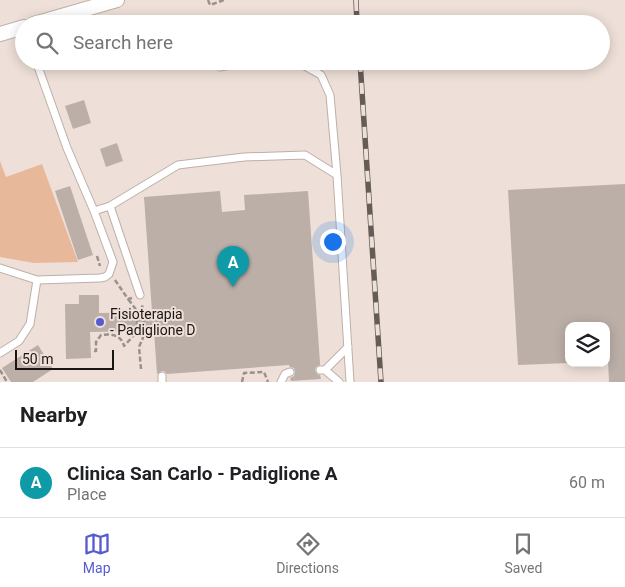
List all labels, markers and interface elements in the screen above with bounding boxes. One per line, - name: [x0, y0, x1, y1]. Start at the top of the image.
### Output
- search box: [15, 15, 610, 70]
- icon: search: [33, 29, 61, 57]
- text: Search here: [73, 31, 173, 54]
- your location: [320, 229, 346, 255]
- pin: A: [217, 246, 249, 287]
- place label: Fisioterapia - Padiglione D: [110, 306, 195, 338]
- marker: Fisioterapia - Padiglione D: [94, 316, 106, 328]
- map controls: [565, 322, 610, 367]
- button: layers: [565, 322, 610, 367]
- scale bar: [15, 347, 114, 370]
- text: 50 m: [22, 351, 54, 367]
- text: Nearby: [20, 403, 87, 427]
- text: Clinica San Carlo - Padiglione A: [67, 462, 338, 485]
- text: A: [31, 473, 41, 492]
- text: 60 m: [569, 473, 605, 492]
- text: Place: [67, 485, 107, 504]
- tab: Map: [83, 530, 111, 576]
- tab: Directions: [276, 530, 339, 576]
- tab: Saved: [504, 530, 542, 576]

